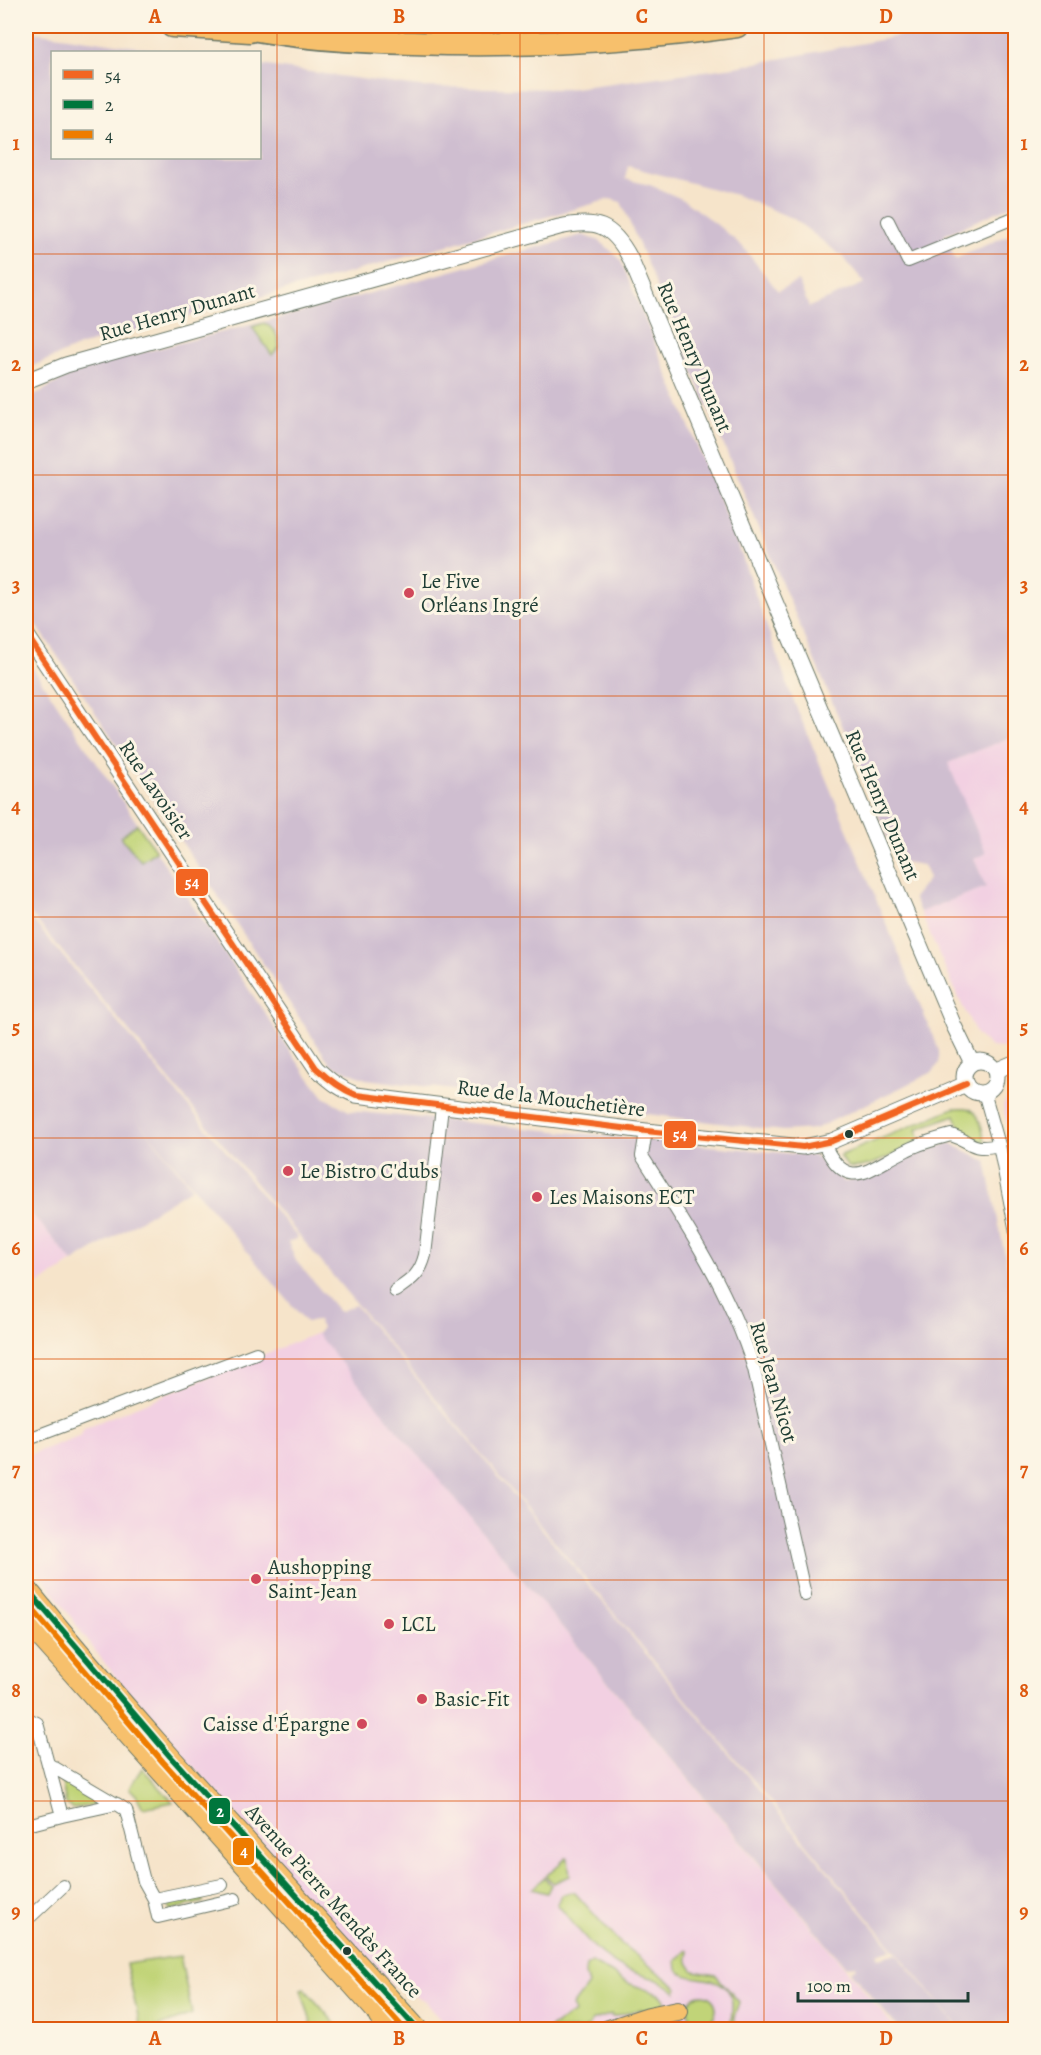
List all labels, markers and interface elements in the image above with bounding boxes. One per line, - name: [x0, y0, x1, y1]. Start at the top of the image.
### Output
- text: A: [148, 3, 162, 30]
- text: B: [393, 3, 405, 30]
- text: C: [636, 3, 648, 30]
- text: D: [879, 3, 893, 30]
- legend: [51, 51, 261, 159]
- text: 54: [105, 63, 121, 87]
- text: 2: [105, 93, 114, 117]
- text: 4: [105, 123, 113, 147]
- text: 1: [12, 130, 20, 157]
- text: 1: [1020, 130, 1028, 157]
- street label: Rue Henry Dunant: [96, 276, 258, 348]
- street label: Rue Henry Dunant: [651, 277, 739, 437]
- text: 2: [11, 351, 21, 378]
- text: 2: [1019, 351, 1029, 378]
- place label: Le Five Orléans Ingré: [421, 567, 539, 619]
- text: 3: [12, 572, 20, 599]
- text: 3: [1020, 572, 1028, 599]
- marker: Le Five Orléans Ingré: [402, 586, 416, 600]
- street label: Rue Henry Dunant: [839, 725, 927, 885]
- street label: Rue Lavoisier: [112, 735, 200, 845]
- text: 4: [11, 793, 21, 820]
- text: 4: [1019, 793, 1029, 820]
- line badge: 54: [175, 868, 209, 897]
- text: 54: [185, 872, 200, 894]
- text: 5: [12, 1014, 20, 1041]
- text: 5: [1020, 1014, 1028, 1041]
- street label: Rue de la Mouchetière: [455, 1073, 647, 1123]
- line badge: 54: [663, 1120, 697, 1149]
- text: 54: [673, 1124, 688, 1146]
- unlabelled marker: [843, 1128, 855, 1140]
- place label: Le Bistro C'dubs: [300, 1157, 439, 1185]
- marker: Le Bistro C'dubs: [281, 1164, 295, 1178]
- place label: Les Maisons ECT: [549, 1183, 695, 1211]
- marker: Les Maisons ECT: [530, 1190, 544, 1204]
- text: 6: [11, 1235, 21, 1262]
- text: 6: [1019, 1235, 1029, 1262]
- street label: Rue Jean Nicot: [743, 1318, 805, 1446]
- text: 7: [12, 1456, 21, 1483]
- text: 7: [1020, 1456, 1029, 1483]
- place label: Aushopping Saint-Jean: [267, 1553, 372, 1605]
- marker: Aushopping Saint-Jean: [249, 1572, 263, 1586]
- place label: LCL: [401, 1610, 436, 1638]
- marker: LCL: [382, 1617, 396, 1631]
- text: 8: [11, 1677, 21, 1704]
- text: 8: [1019, 1677, 1029, 1704]
- place label: Basic-Fit: [434, 1685, 510, 1713]
- marker: Basic-Fit: [415, 1692, 429, 1706]
- place label: Caisse d'Épargne: [203, 1710, 350, 1738]
- marker: Caisse d'Épargne: [355, 1717, 369, 1731]
- line badge: 2: [208, 1797, 231, 1825]
- street label: Avenue Pierre Mendès France: [239, 1797, 429, 2004]
- text: 2: [216, 1801, 224, 1823]
- line badge: 4: [232, 1837, 255, 1866]
- text: 4: [240, 1841, 248, 1863]
- text: 9: [11, 1898, 21, 1925]
- text: 9: [1019, 1898, 1029, 1925]
- unlabelled marker: [341, 1945, 353, 1957]
- scale bar: [798, 1965, 968, 2003]
- text: 100 m: [807, 1974, 851, 1998]
- text: A: [148, 2025, 162, 2052]
- text: B: [393, 2025, 405, 2052]
- text: C: [636, 2025, 648, 2052]
- text: D: [879, 2025, 893, 2052]

